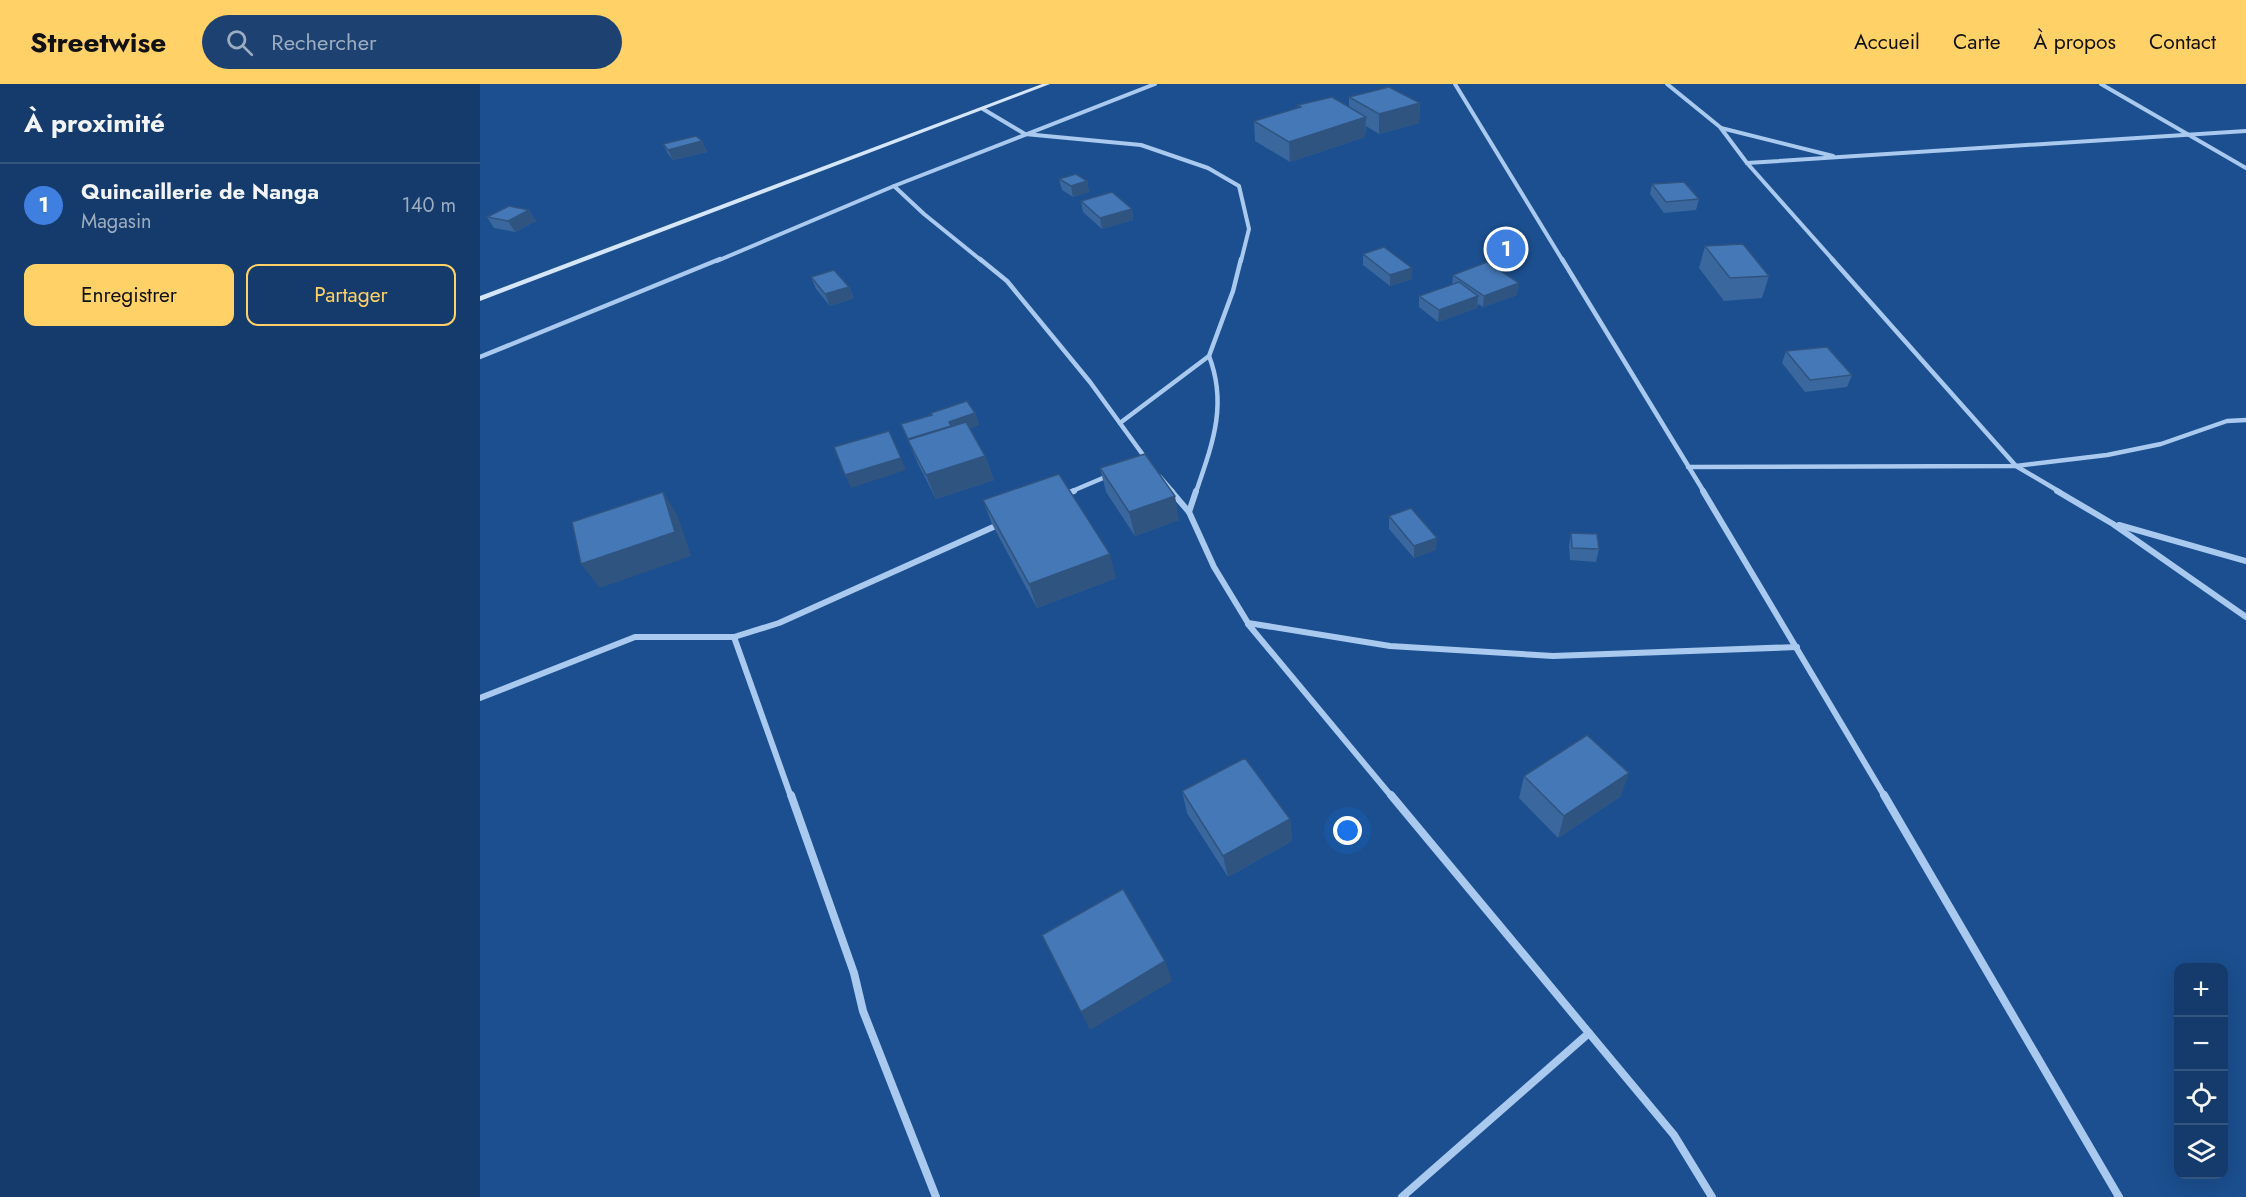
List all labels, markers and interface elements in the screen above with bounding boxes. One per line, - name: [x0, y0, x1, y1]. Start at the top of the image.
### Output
- search box: [202, 15, 622, 69]
- text: Streetwise: [30, 22, 166, 63]
- icon: search: [223, 26, 256, 59]
- text: Rechercher: [271, 26, 377, 58]
- text: Accueil: [1854, 27, 1920, 57]
- text: Carte: [1953, 27, 2001, 57]
- text: À propos: [2034, 27, 2116, 57]
- text: Contact: [2149, 27, 2216, 57]
- text: À proximité: [24, 104, 165, 142]
- text: Quincaillerie de Nanga: [81, 175, 319, 207]
- text: 1: [38, 191, 49, 220]
- text: 140 m: [402, 191, 456, 220]
- text: Magasin: [81, 207, 152, 236]
- pin: 1: [1486, 226, 1526, 272]
- button: Enregistrer: [24, 264, 234, 326]
- button: Partager: [246, 264, 456, 326]
- your location: [1333, 816, 1362, 845]
- map controls: [2174, 963, 2228, 1179]
- button: +: [2174, 963, 2228, 1017]
- button: −: [2174, 1017, 2228, 1071]
- button: locate: [2174, 1071, 2228, 1125]
- button: layers: [2174, 1125, 2228, 1179]

